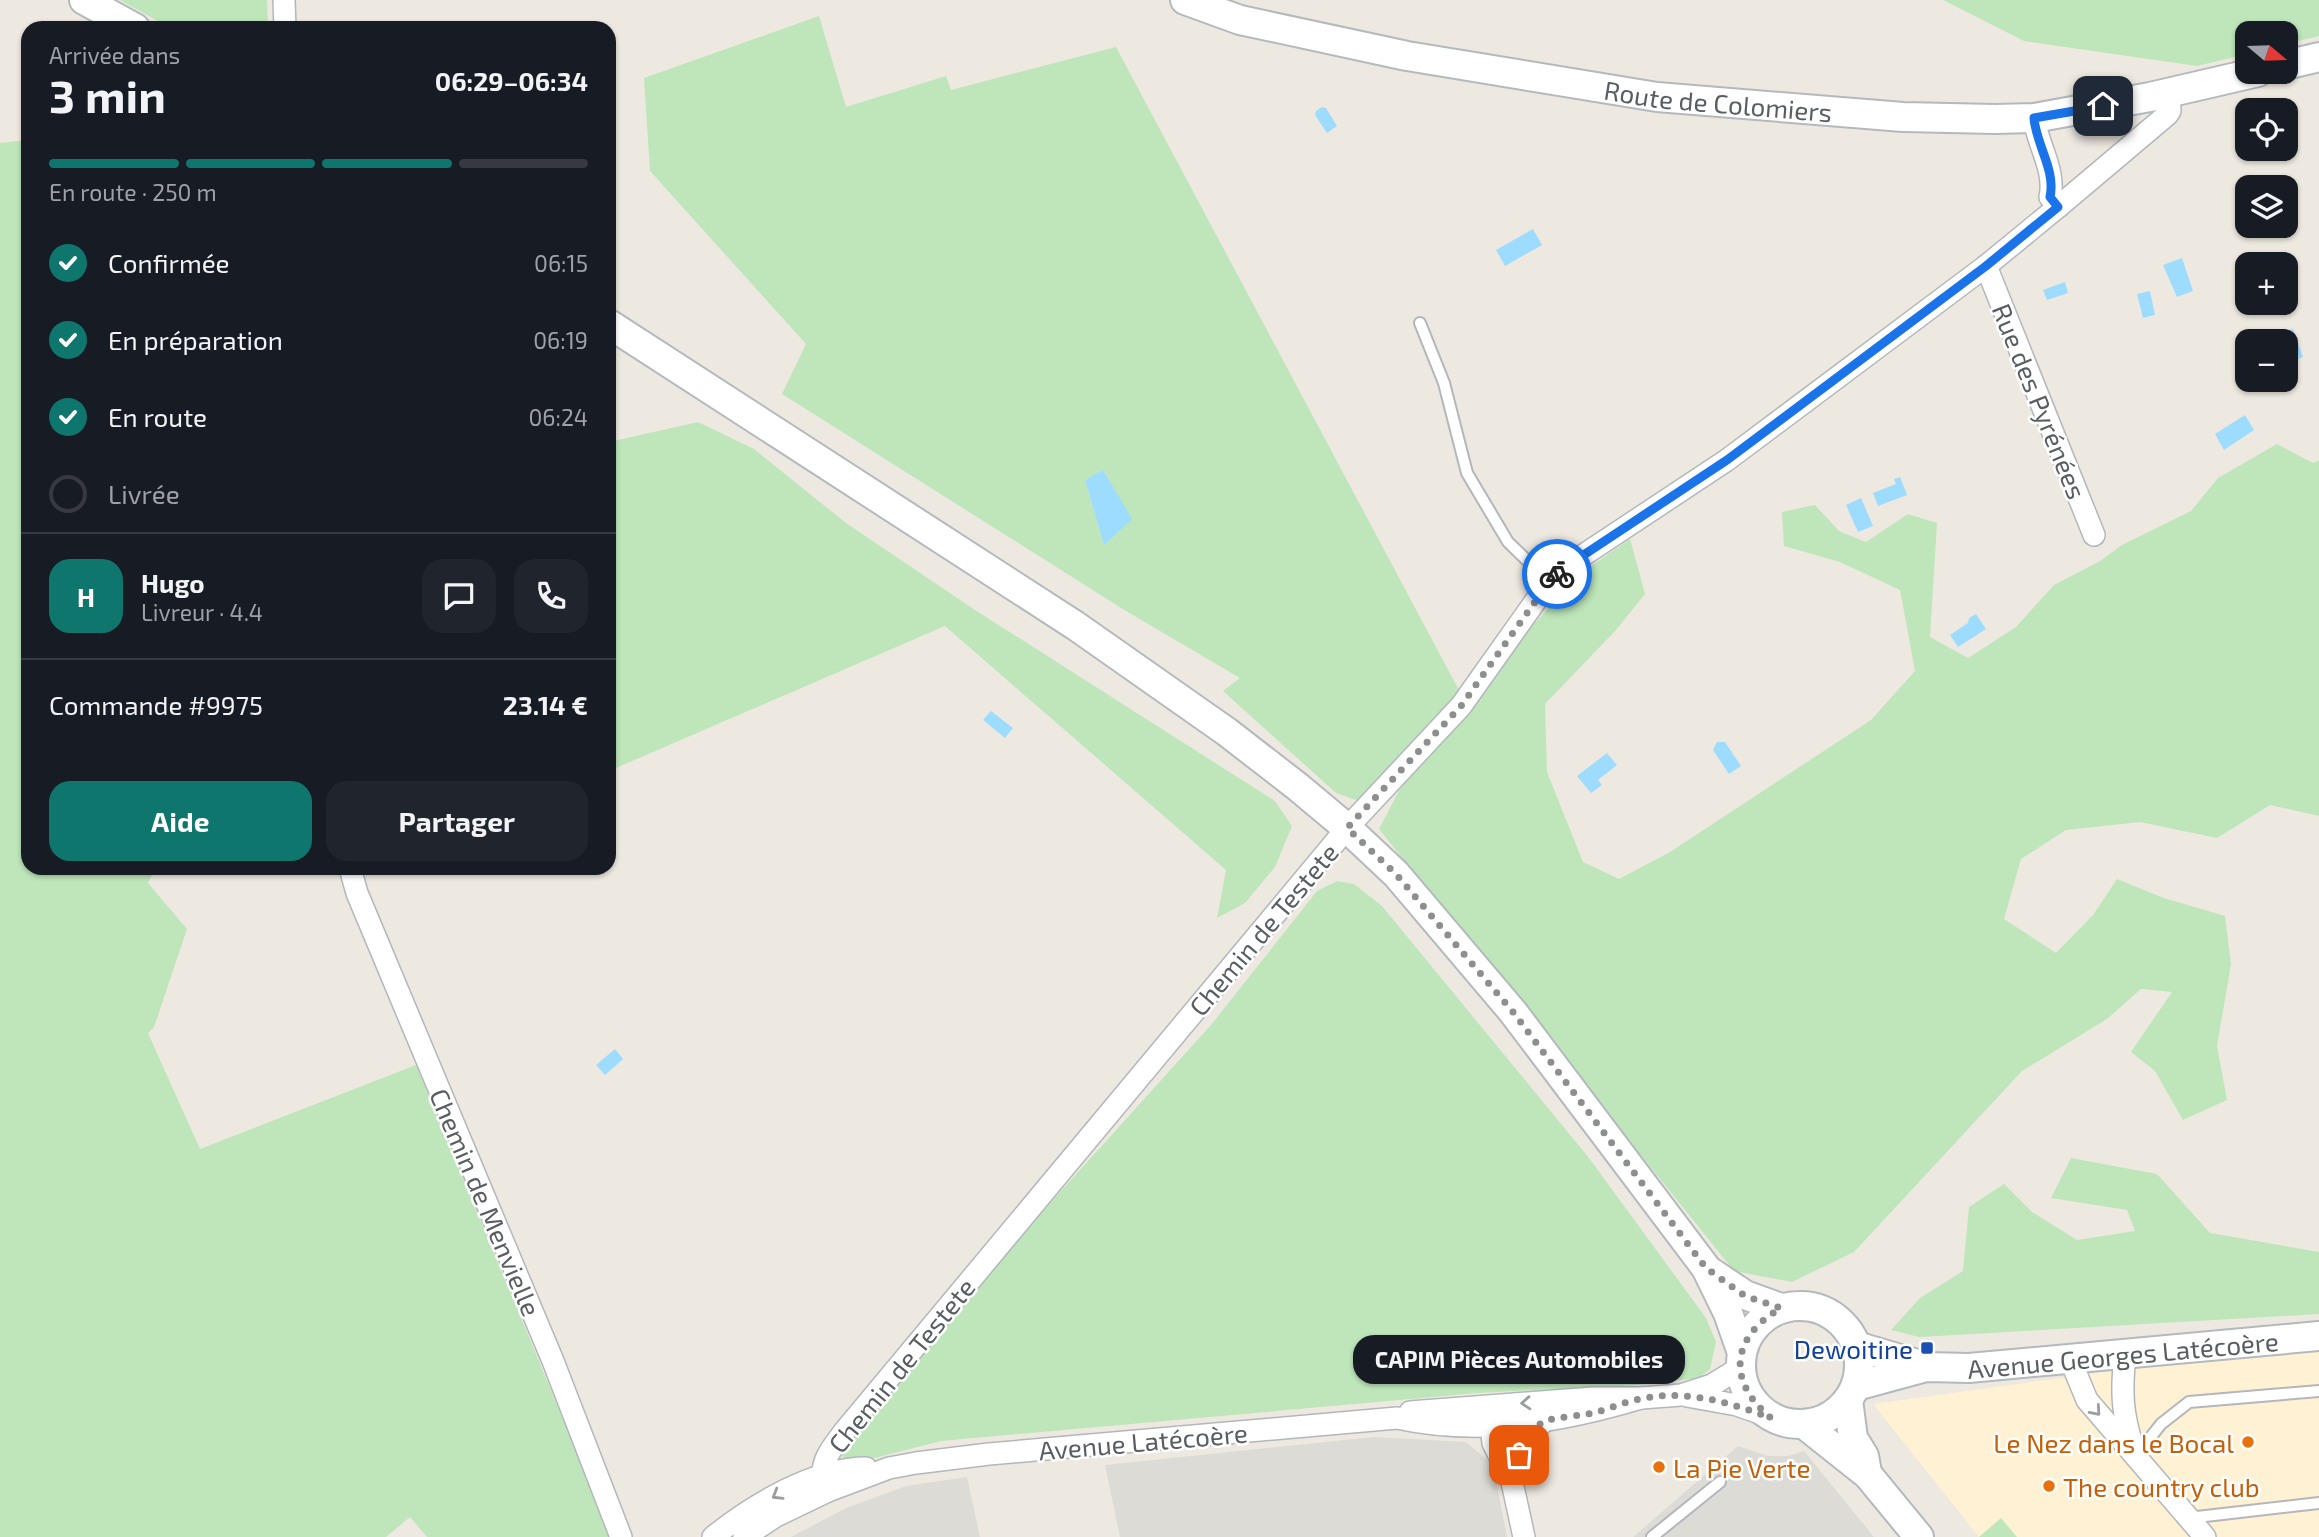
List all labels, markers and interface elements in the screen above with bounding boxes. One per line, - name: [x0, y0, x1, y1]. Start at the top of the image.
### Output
- north arrow: [2235, 21, 2298, 84]
- map controls: [2235, 21, 2298, 392]
- text: Arrivée dans: [49, 41, 180, 69]
- text: 06:29–06:34: [435, 65, 588, 96]
- text: 3 min: [49, 67, 166, 122]
- street label: Route de Colomiers: [1602, 73, 1833, 127]
- pin: [2073, 76, 2133, 136]
- icon: home: [2084, 87, 2122, 125]
- button: locate: [2235, 98, 2298, 161]
- button: layers: [2235, 175, 2298, 238]
- text: En route · 250 m: [49, 178, 217, 206]
- icon: check: [49, 244, 87, 282]
- text: Confirmée: [108, 247, 230, 278]
- text: 06:15: [534, 249, 588, 277]
- button: +: [2235, 252, 2298, 315]
- street label: Rue des Pyrénées: [1987, 299, 2093, 503]
- icon: check: [49, 321, 87, 359]
- text: En préparation: [108, 324, 283, 355]
- text: 06:19: [533, 326, 588, 354]
- button: −: [2235, 329, 2298, 392]
- icon: check: [49, 398, 87, 436]
- text: En route: [108, 401, 207, 432]
- text: 06:24: [528, 403, 588, 431]
- text: Livrée: [108, 478, 180, 509]
- courier: [1522, 539, 1592, 609]
- icon: bike: [1538, 555, 1576, 593]
- button: chat: [422, 559, 496, 633]
- button: phone: [514, 559, 588, 633]
- text: Hugo: [141, 567, 205, 598]
- text: H: [77, 581, 95, 612]
- text: Livreur · 4.4: [141, 598, 263, 626]
- text: Commande #9975: [49, 689, 263, 720]
- text: 23.14 €: [503, 689, 588, 720]
- button: Aide: [49, 781, 312, 861]
- button: Partager: [326, 781, 588, 861]
- street label: Chemin de Testete: [1182, 837, 1344, 1021]
- street label: Chemin de Menvielle: [424, 1084, 548, 1320]
- street label: Chemin de Testete: [821, 1272, 981, 1458]
- street label: Avenue Georges Latécoère: [1966, 1324, 2280, 1384]
- place label: Dewoitine: [1794, 1333, 1913, 1364]
- callout: CAPIM Pièces Automobiles: [1353, 1336, 1685, 1385]
- marker: Dewoitine: [1919, 1340, 1935, 1356]
- text: CAPIM Pièces Automobiles: [1375, 1345, 1663, 1373]
- one-way arrow: [1520, 1395, 1531, 1410]
- one-way arrow: [2088, 1403, 2100, 1416]
- street label: Avenue Latécoère: [1037, 1416, 1249, 1466]
- pin: [1489, 1425, 1549, 1485]
- place label: Le Nez dans le Bocal: [1993, 1427, 2234, 1458]
- marker: Le Nez dans le Bocal: [2240, 1434, 2256, 1450]
- icon: bag: [1500, 1436, 1538, 1474]
- place label: La Pie Verte: [1673, 1452, 1810, 1483]
- marker: La Pie Verte: [1651, 1459, 1667, 1475]
- place label: The country club: [2063, 1471, 2260, 1502]
- marker: The country club: [2041, 1478, 2057, 1494]
- one-way arrow: [772, 1487, 785, 1500]

